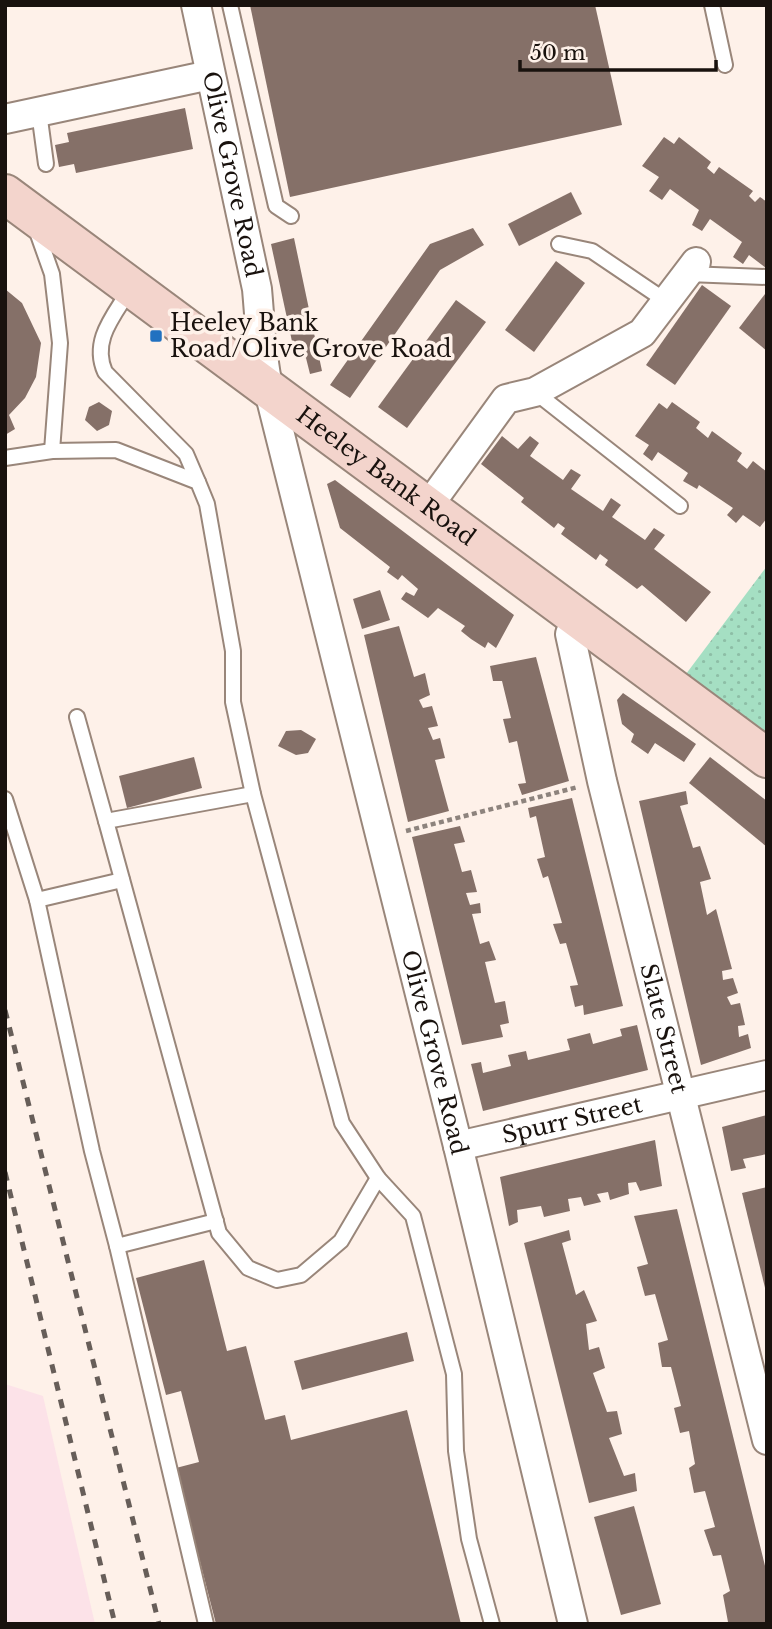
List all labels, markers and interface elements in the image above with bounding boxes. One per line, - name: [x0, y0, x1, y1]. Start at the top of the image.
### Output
- scale bar: [520, 28, 716, 72]
- text: 50 m: [530, 40, 586, 66]
- street label: Olive Grove Road: [197, 69, 268, 280]
- place label: Heeley Bank Road/Olive Grove Road: [170, 309, 452, 363]
- marker: Heeley Bank Road/Olive Grove Road: [148, 328, 164, 344]
- street label: Heeley Bank Road: [291, 400, 481, 552]
- street label: Olive Grove Road: [396, 947, 474, 1158]
- street label: Slate Street: [634, 961, 694, 1097]
- street label: Spurr Street: [499, 1090, 645, 1149]

